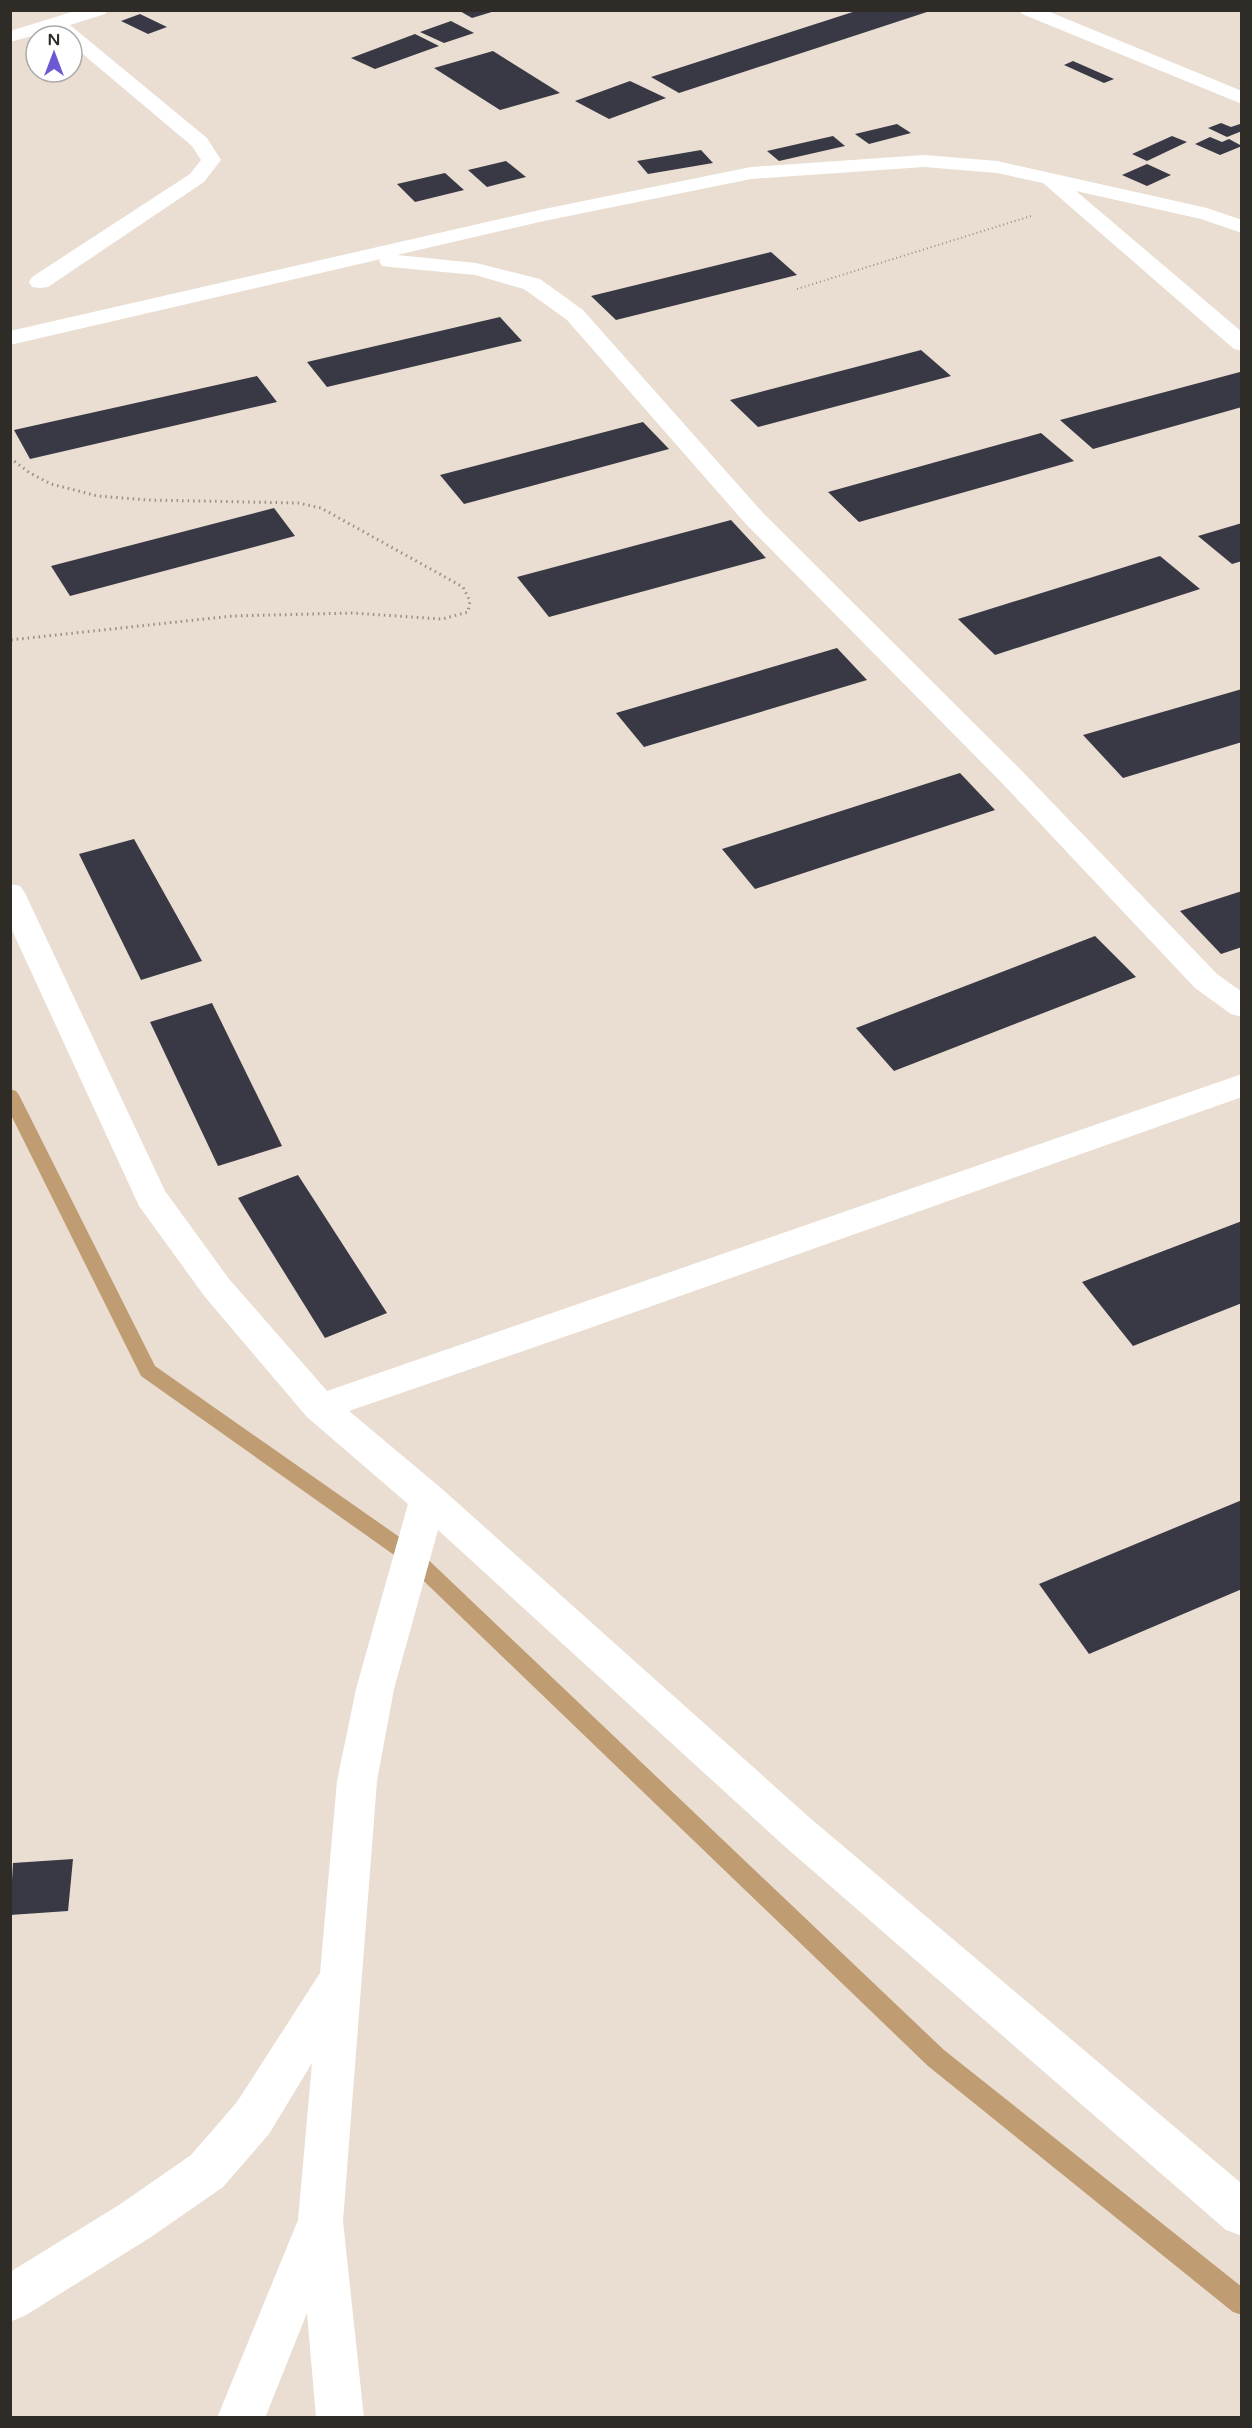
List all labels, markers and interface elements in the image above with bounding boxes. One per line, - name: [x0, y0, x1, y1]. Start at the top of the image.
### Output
- north arrow: [24, 24, 84, 84]
- text: N: [48, 30, 60, 50]

